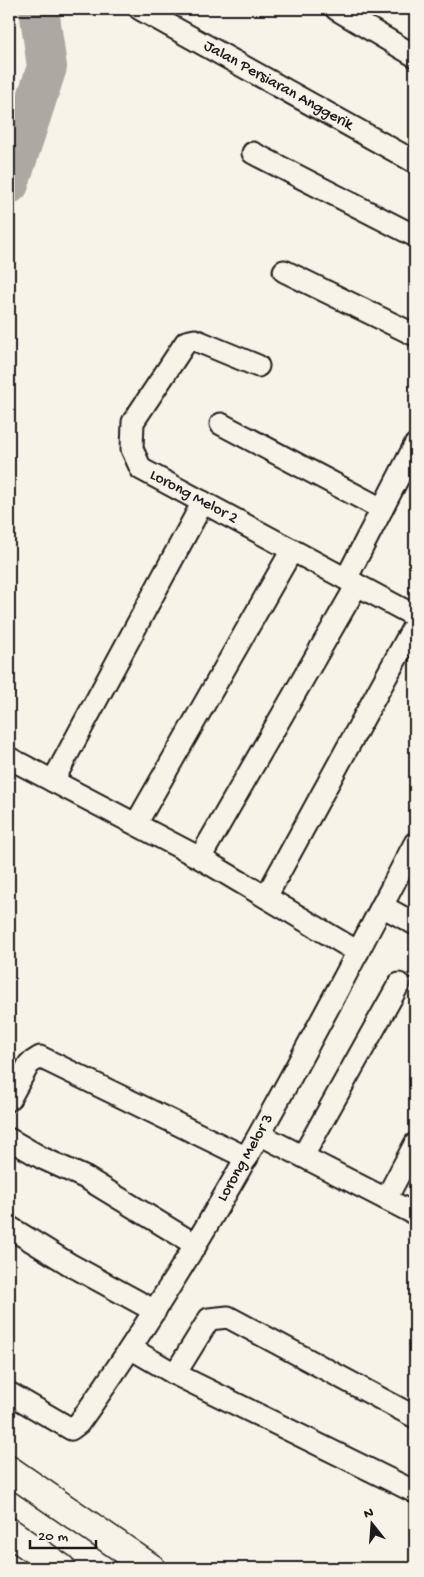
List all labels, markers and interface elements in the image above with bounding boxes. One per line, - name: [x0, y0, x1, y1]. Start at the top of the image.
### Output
- street label: Jalan Persiaran Anggerik: [200, 37, 358, 136]
- street label: Lorong Melor 2: [146, 466, 241, 529]
- street label: Lorong Melor 3: [213, 1111, 278, 1205]
- north arrow: [346, 1500, 396, 1550]
- text: N: [362, 1504, 376, 1523]
- scale bar: [30, 1517, 96, 1549]
- text: 20 m: [38, 1528, 68, 1546]

